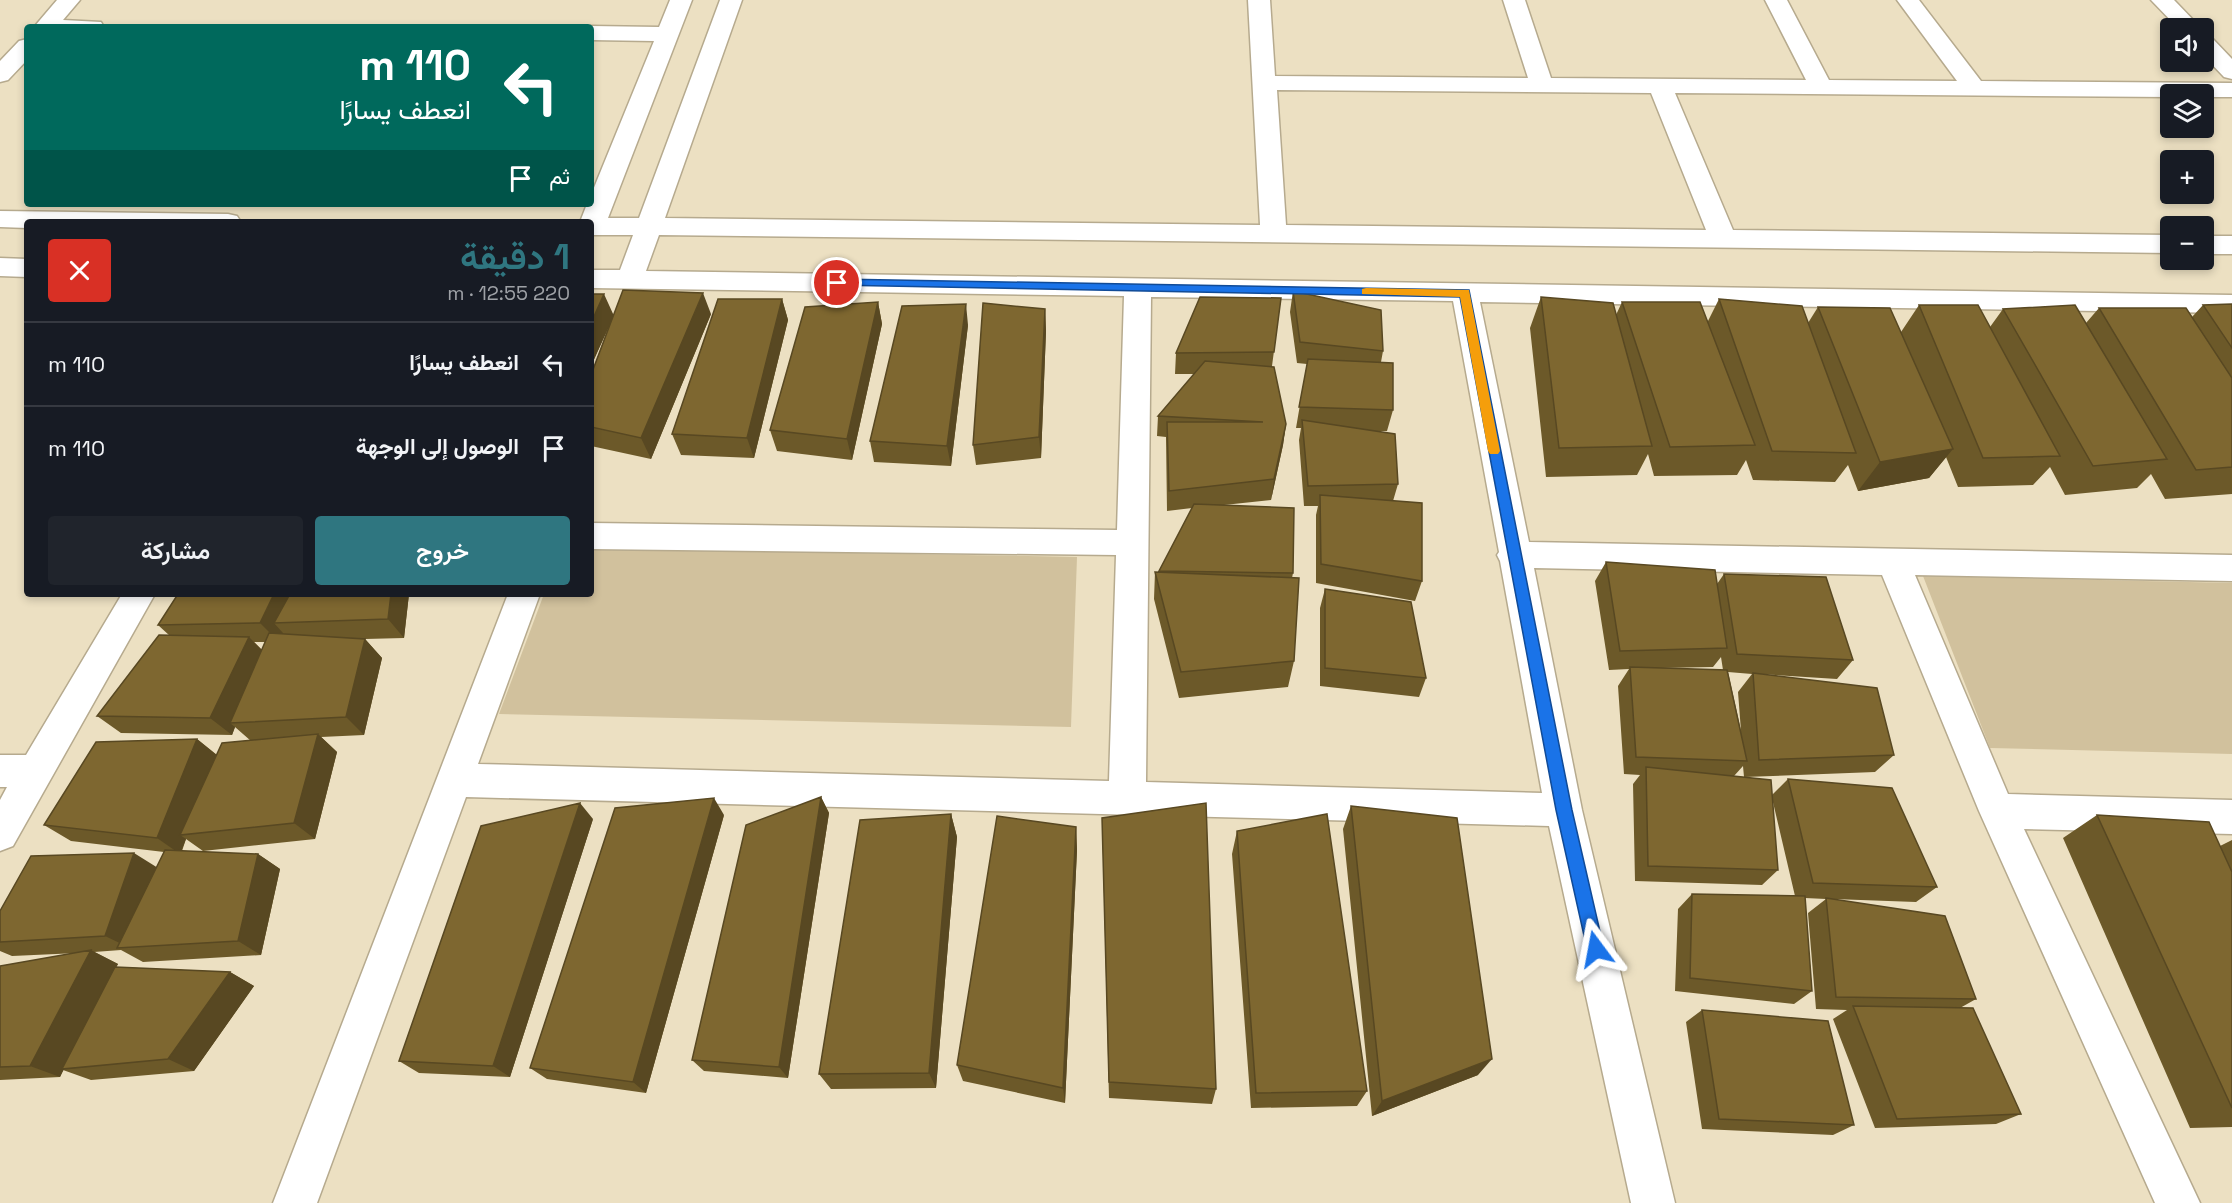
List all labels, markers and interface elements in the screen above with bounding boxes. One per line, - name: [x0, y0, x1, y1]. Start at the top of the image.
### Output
- map controls: [2160, 18, 2214, 270]
- button: sound: [2160, 18, 2214, 72]
- text: 110 m: [359, 39, 471, 92]
- icon: left: [492, 48, 570, 126]
- button: layers: [2160, 84, 2214, 138]
- text: انعطف يسارًا: [339, 92, 471, 127]
- button: +: [2160, 150, 2214, 204]
- icon: arrive: [504, 162, 537, 195]
- text: ثم: [549, 162, 570, 190]
- button: −: [2160, 216, 2214, 270]
- text: 1 دقيقة: [460, 234, 570, 280]
- button: close: [48, 239, 111, 302]
- pin: [811, 257, 862, 308]
- icon: arrive: [820, 266, 853, 299]
- text: 220 m · 12:55: [447, 280, 570, 306]
- text: انعطف يسارًا: [409, 348, 519, 376]
- icon: left: [537, 348, 570, 381]
- text: 110 m: [48, 350, 105, 378]
- text: الوصول إلى الوجهة: [356, 432, 519, 460]
- icon: arrive: [537, 432, 570, 465]
- text: 110 m: [48, 434, 105, 462]
- button: مشاركة: [48, 516, 303, 585]
- button: خروج: [315, 516, 570, 585]
- position arrow: [1564, 917, 1628, 981]

